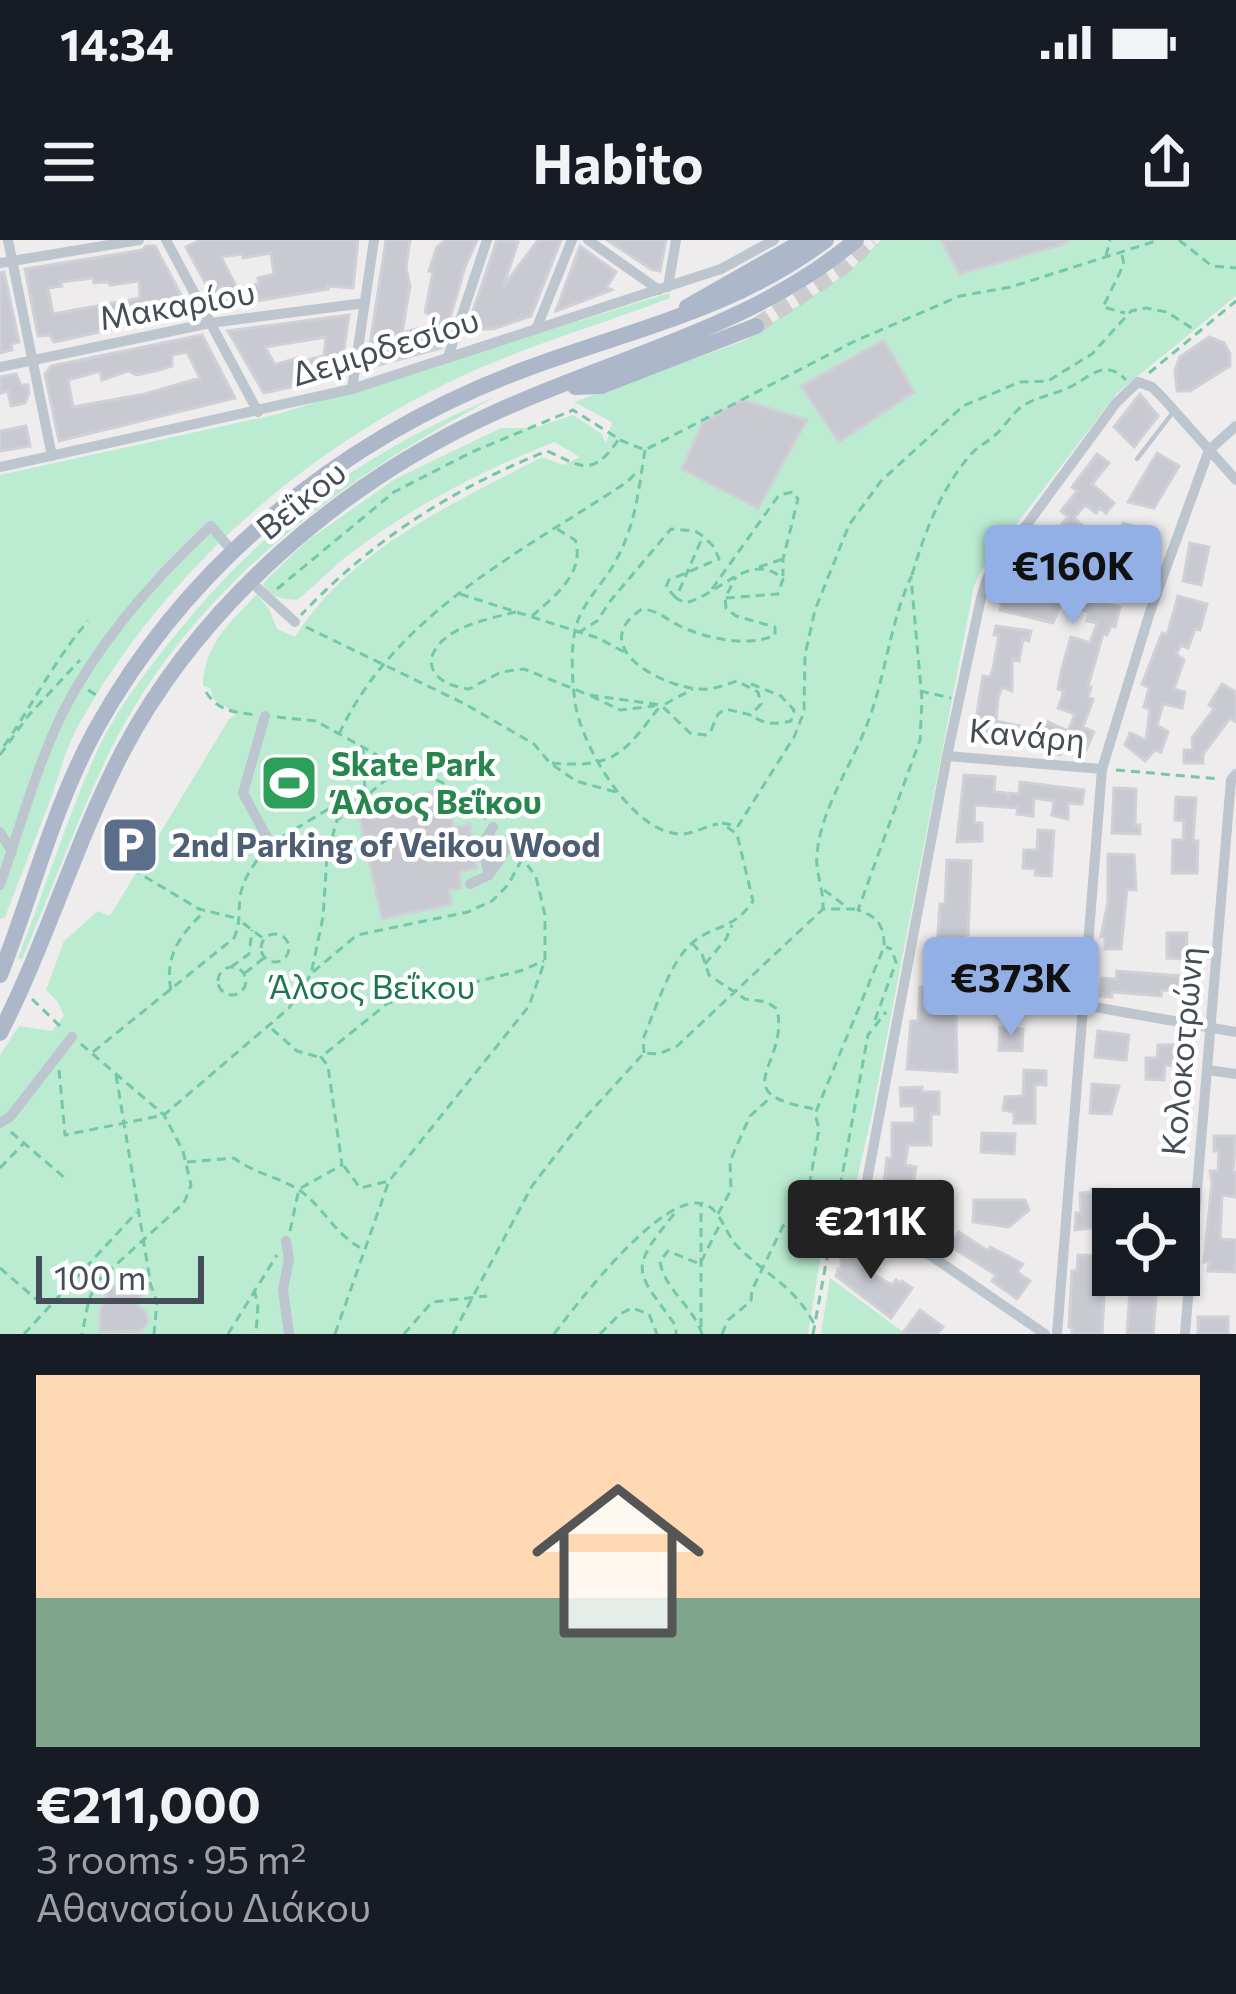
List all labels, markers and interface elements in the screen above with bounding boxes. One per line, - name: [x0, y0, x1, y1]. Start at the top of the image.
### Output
- text: 14:34: [60, 15, 174, 70]
- icon: menu: [36, 129, 102, 195]
- text: Habito: [533, 129, 703, 195]
- icon: share: [1134, 129, 1200, 195]
- street label: Μακαρίου: [96, 270, 258, 337]
- street label: Δεμιρδεσίου: [286, 298, 483, 394]
- street label: Βεΐκου: [247, 450, 353, 547]
- pin: €160K: [989, 525, 1157, 627]
- text: €160K: [1012, 540, 1134, 588]
- street label: Κανάρη: [967, 708, 1087, 759]
- place label: Skate Park Άλσος Βεΐκου: [329, 742, 542, 821]
- sports icon: Skate Park Άλσος Βεΐκου: [258, 752, 320, 814]
- parking icon: 2nd Parking of Veikou Wood: [99, 814, 161, 876]
- place label: 2nd Parking of Veikou Wood: [172, 823, 601, 864]
- pin: €373K: [927, 937, 1095, 1039]
- street label: Κολοκοτρώνη: [1151, 945, 1210, 1157]
- text: €373K: [950, 952, 1072, 1000]
- park label: Άλσος Βεΐκου: [268, 965, 475, 1006]
- pin: €211K: [787, 1180, 955, 1282]
- map controls: [1092, 1188, 1200, 1296]
- button: locate: [1092, 1188, 1200, 1296]
- text: €211K: [815, 1195, 927, 1243]
- scale bar: [36, 1250, 204, 1303]
- text: 100 m: [54, 1256, 146, 1297]
- icon: home: [510, 1453, 726, 1669]
- text: €211,000: [36, 1771, 261, 1834]
- text: 3 rooms · 95 m²: [36, 1834, 306, 1882]
- text: Αθανασίου Διάκου: [36, 1882, 371, 1930]

